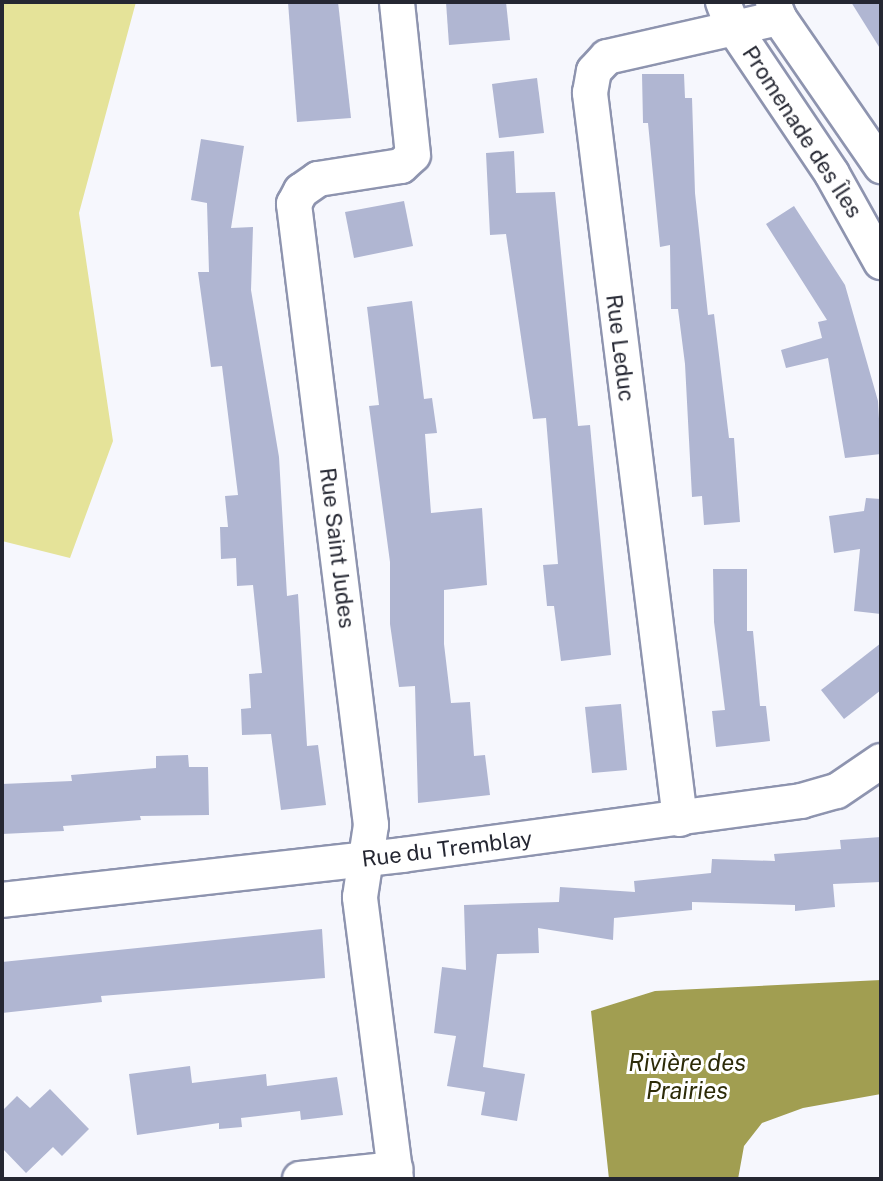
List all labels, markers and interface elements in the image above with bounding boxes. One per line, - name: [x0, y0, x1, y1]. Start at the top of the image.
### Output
- street label: Promenade des Îles: [736, 41, 868, 223]
- street label: Rue Leduc: [600, 293, 640, 403]
- street label: Rue Saint Judes: [314, 466, 360, 630]
- street label: Rue du Tremblay: [360, 825, 534, 873]
- water label: Rivière des Prairies: [628, 1049, 746, 1105]

